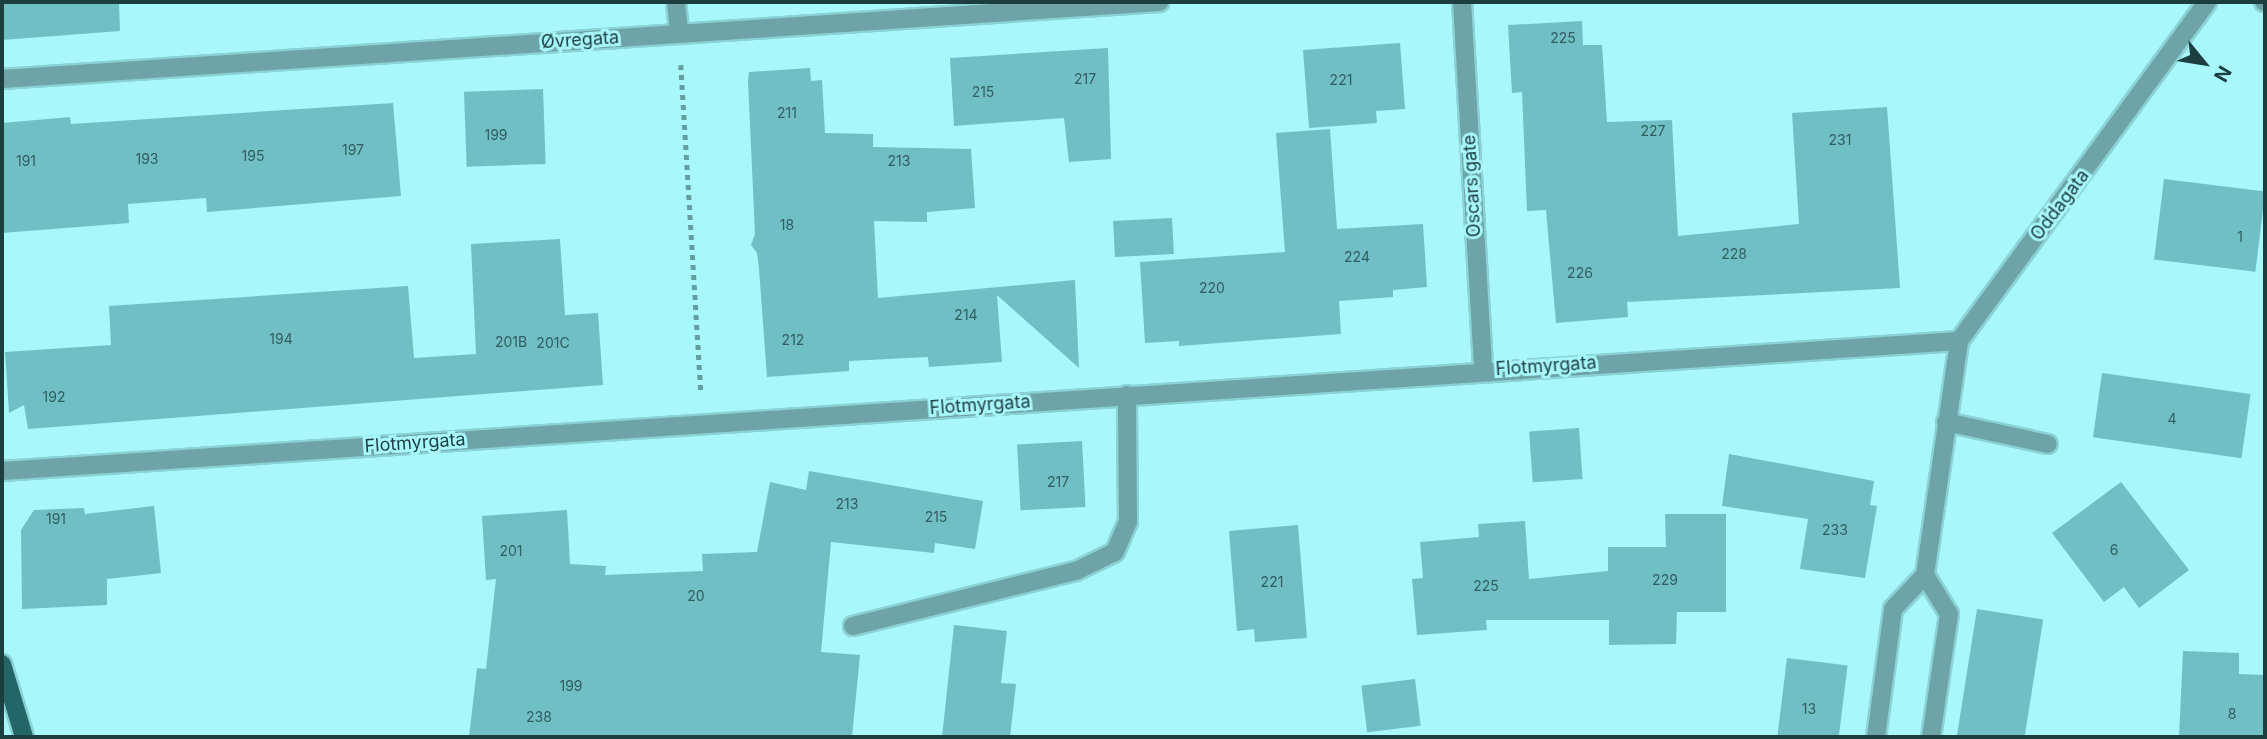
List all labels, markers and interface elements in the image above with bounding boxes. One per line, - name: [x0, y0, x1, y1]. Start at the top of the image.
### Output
- street label: Øvregata: [540, 27, 620, 53]
- north arrow: [2169, 28, 2239, 98]
- house number: 225: [1550, 30, 1576, 46]
- text: N: [2209, 62, 2236, 86]
- house number: 217: [1074, 71, 1096, 87]
- house number: 221: [1330, 72, 1352, 88]
- house number: 215: [972, 84, 994, 100]
- house number: 211: [777, 105, 797, 121]
- house number: 227: [1641, 123, 1665, 139]
- house number: 199: [484, 127, 508, 143]
- house number: 231: [1829, 132, 1851, 148]
- street label: Oscars gate: [1459, 134, 1485, 238]
- house number: 197: [342, 142, 364, 158]
- house number: 195: [242, 148, 264, 164]
- house number: 193: [135, 151, 159, 167]
- house number: 191: [16, 153, 36, 169]
- house number: 213: [888, 153, 910, 169]
- street label: Oddagata: [2026, 165, 2094, 245]
- house number: 18: [780, 217, 794, 233]
- house number: 1: [2237, 229, 2243, 245]
- house number: 228: [1721, 246, 1747, 262]
- house number: 224: [1344, 249, 1370, 265]
- house number: 226: [1567, 265, 1593, 281]
- house number: 220: [1199, 280, 1225, 296]
- house number: 214: [954, 307, 978, 323]
- house number: 194: [269, 331, 293, 347]
- house number: 212: [782, 332, 804, 348]
- house number: 201B: [495, 334, 527, 350]
- house number: 201C: [536, 335, 570, 351]
- street label: Flotmyrgata: [1495, 352, 1597, 380]
- house number: 192: [43, 389, 65, 405]
- street label: Flotmyrgata: [929, 391, 1031, 419]
- house number: 4: [2167, 411, 2177, 427]
- street label: Flotmyrgata: [364, 429, 466, 457]
- house number: 217: [1047, 474, 1069, 490]
- house number: 213: [836, 496, 858, 512]
- house number: 215: [925, 509, 947, 525]
- house number: 191: [46, 511, 66, 527]
- house number: 233: [1822, 522, 1848, 538]
- house number: 6: [2110, 542, 2118, 558]
- house number: 201: [499, 543, 523, 559]
- house number: 229: [1652, 572, 1678, 588]
- house number: 221: [1261, 574, 1283, 590]
- house number: 225: [1473, 578, 1499, 594]
- house number: 20: [687, 588, 705, 604]
- house number: 199: [559, 678, 583, 694]
- house number: 13: [1802, 701, 1816, 717]
- house number: 8: [2228, 706, 2236, 722]
- house number: 238: [526, 709, 552, 725]

